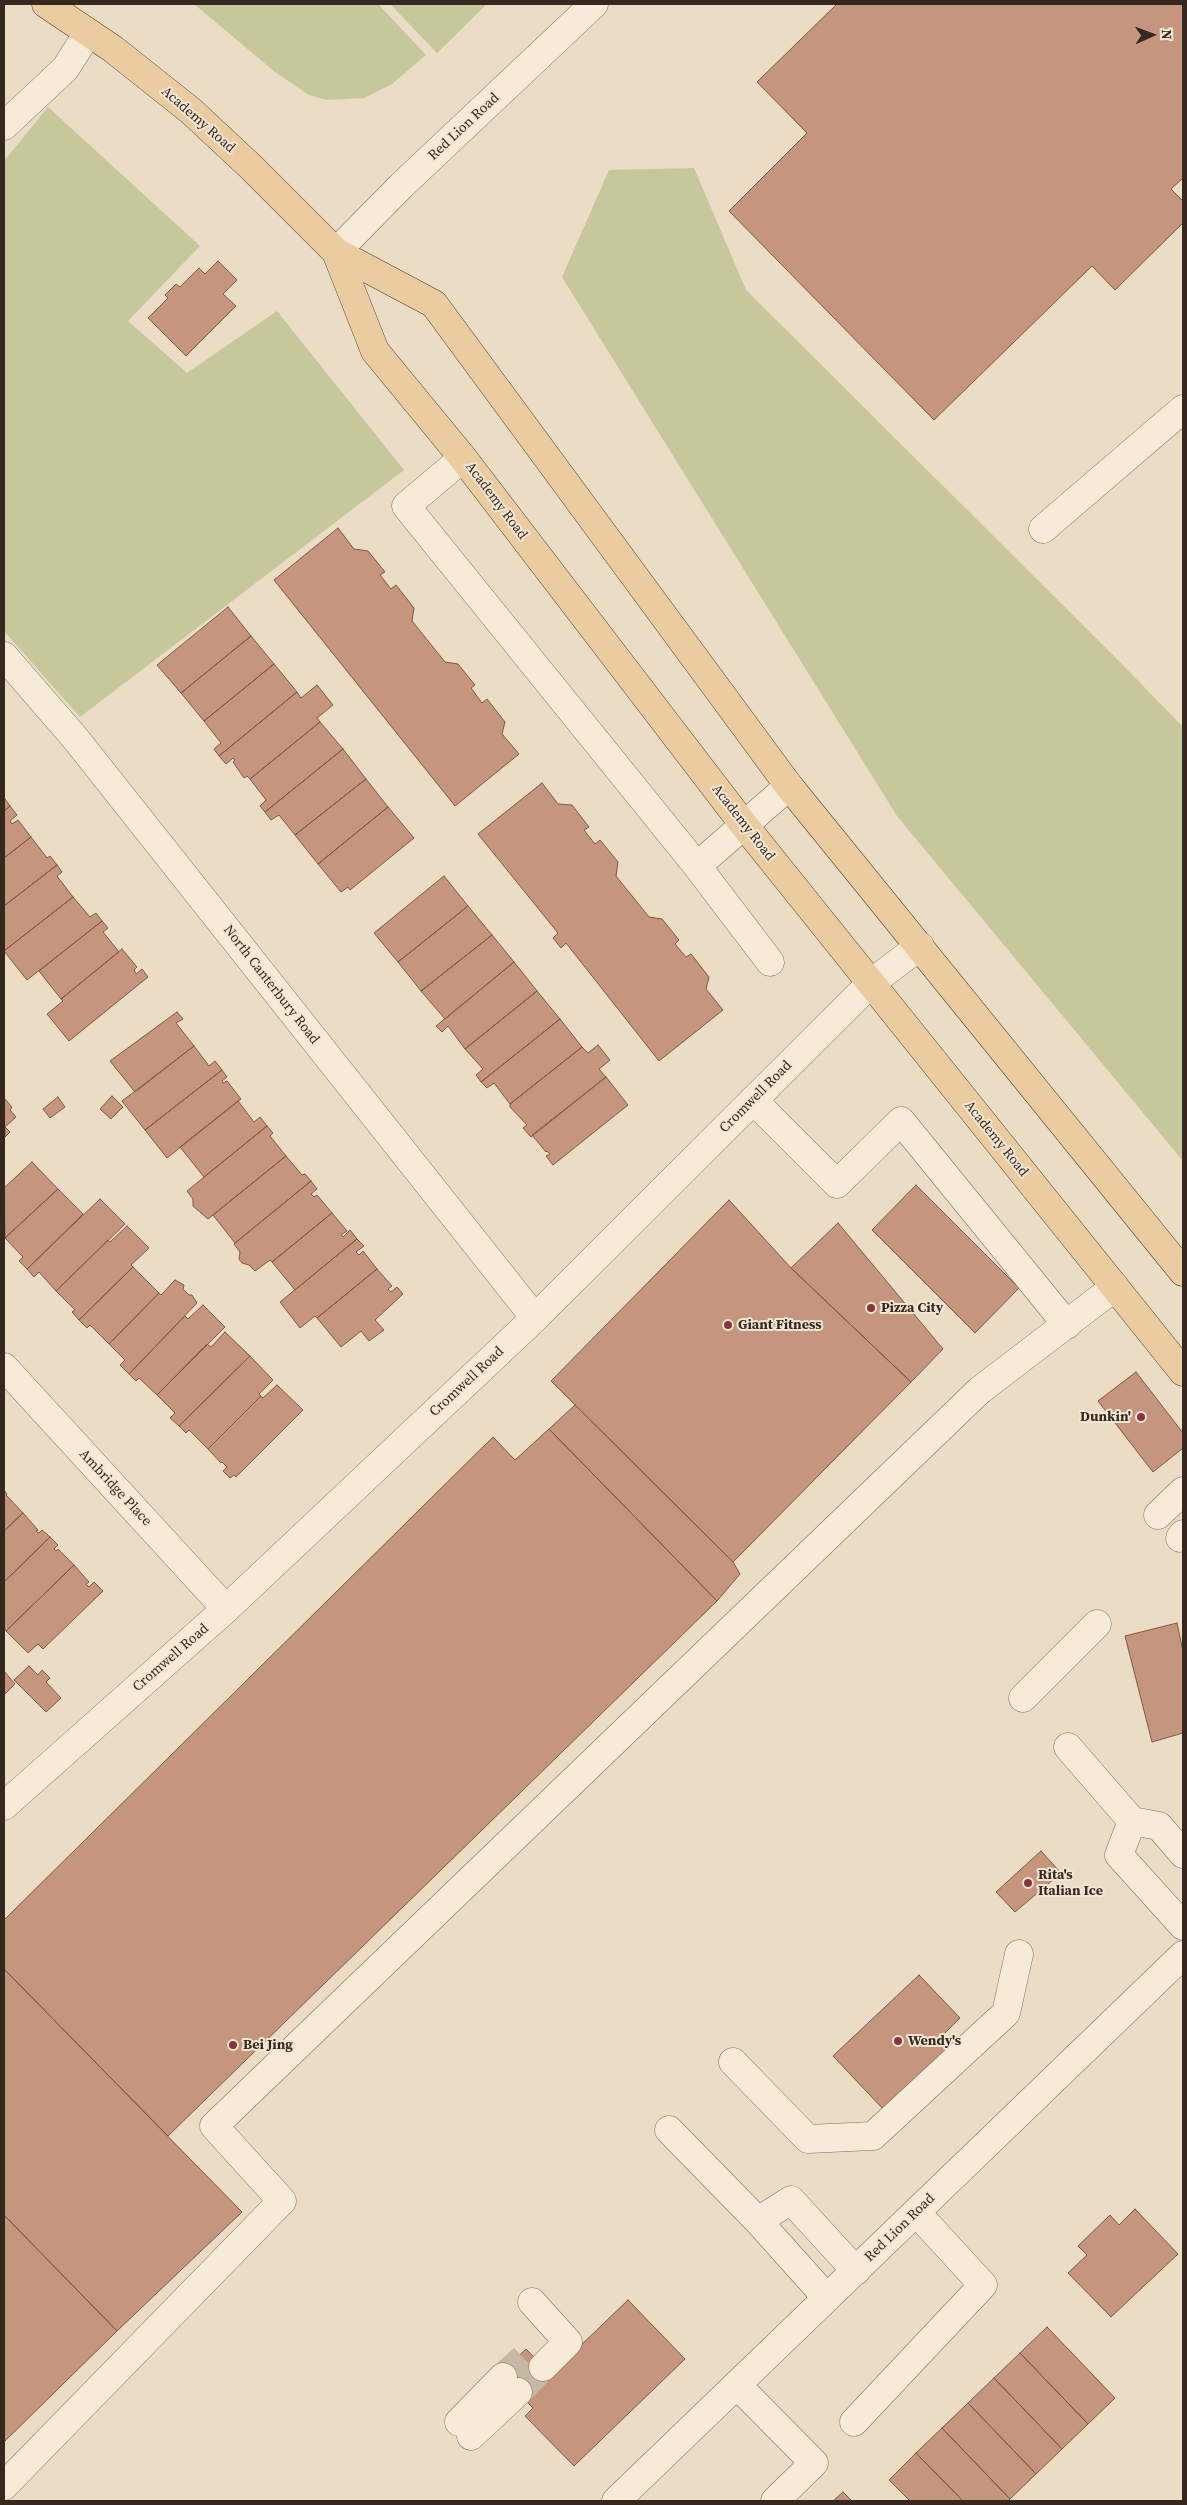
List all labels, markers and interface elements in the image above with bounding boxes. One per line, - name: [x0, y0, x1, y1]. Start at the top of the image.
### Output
- north arrow: [1127, 10, 1177, 60]
- text: N: [1157, 29, 1177, 40]
- street label: Academy Road: [158, 83, 238, 157]
- street label: Red Lion Road: [425, 90, 503, 164]
- street label: Academy Road: [461, 459, 531, 543]
- street label: Academy Road: [708, 781, 778, 865]
- street label: North Canterbury Road: [219, 922, 323, 1048]
- street label: Cromwell Road: [716, 1057, 796, 1137]
- street label: Academy Road: [960, 1098, 1032, 1180]
- place label: Pizza City: [881, 1300, 943, 1316]
- marker: Pizza City: [865, 1302, 877, 1314]
- place label: Giant Fitness: [738, 1317, 822, 1333]
- marker: Giant Fitness: [722, 1319, 734, 1331]
- street label: Cromwell Road: [426, 1343, 508, 1421]
- place label: Dunkin': [1080, 1409, 1131, 1425]
- marker: Dunkin': [1135, 1411, 1147, 1423]
- street label: Ambridge Place: [75, 1446, 155, 1530]
- street label: Cromwell Road: [130, 1620, 212, 1696]
- place label: Rita's Italian Ice: [1038, 1867, 1103, 1900]
- marker: Rita's Italian Ice: [1022, 1877, 1034, 1889]
- place label: Wendy's: [908, 2033, 961, 2049]
- marker: Wendy's: [892, 2035, 904, 2047]
- place label: Bei Jing: [243, 2037, 293, 2053]
- marker: Bei Jing: [227, 2039, 239, 2051]
- street label: Red Lion Road: [861, 2190, 939, 2266]

